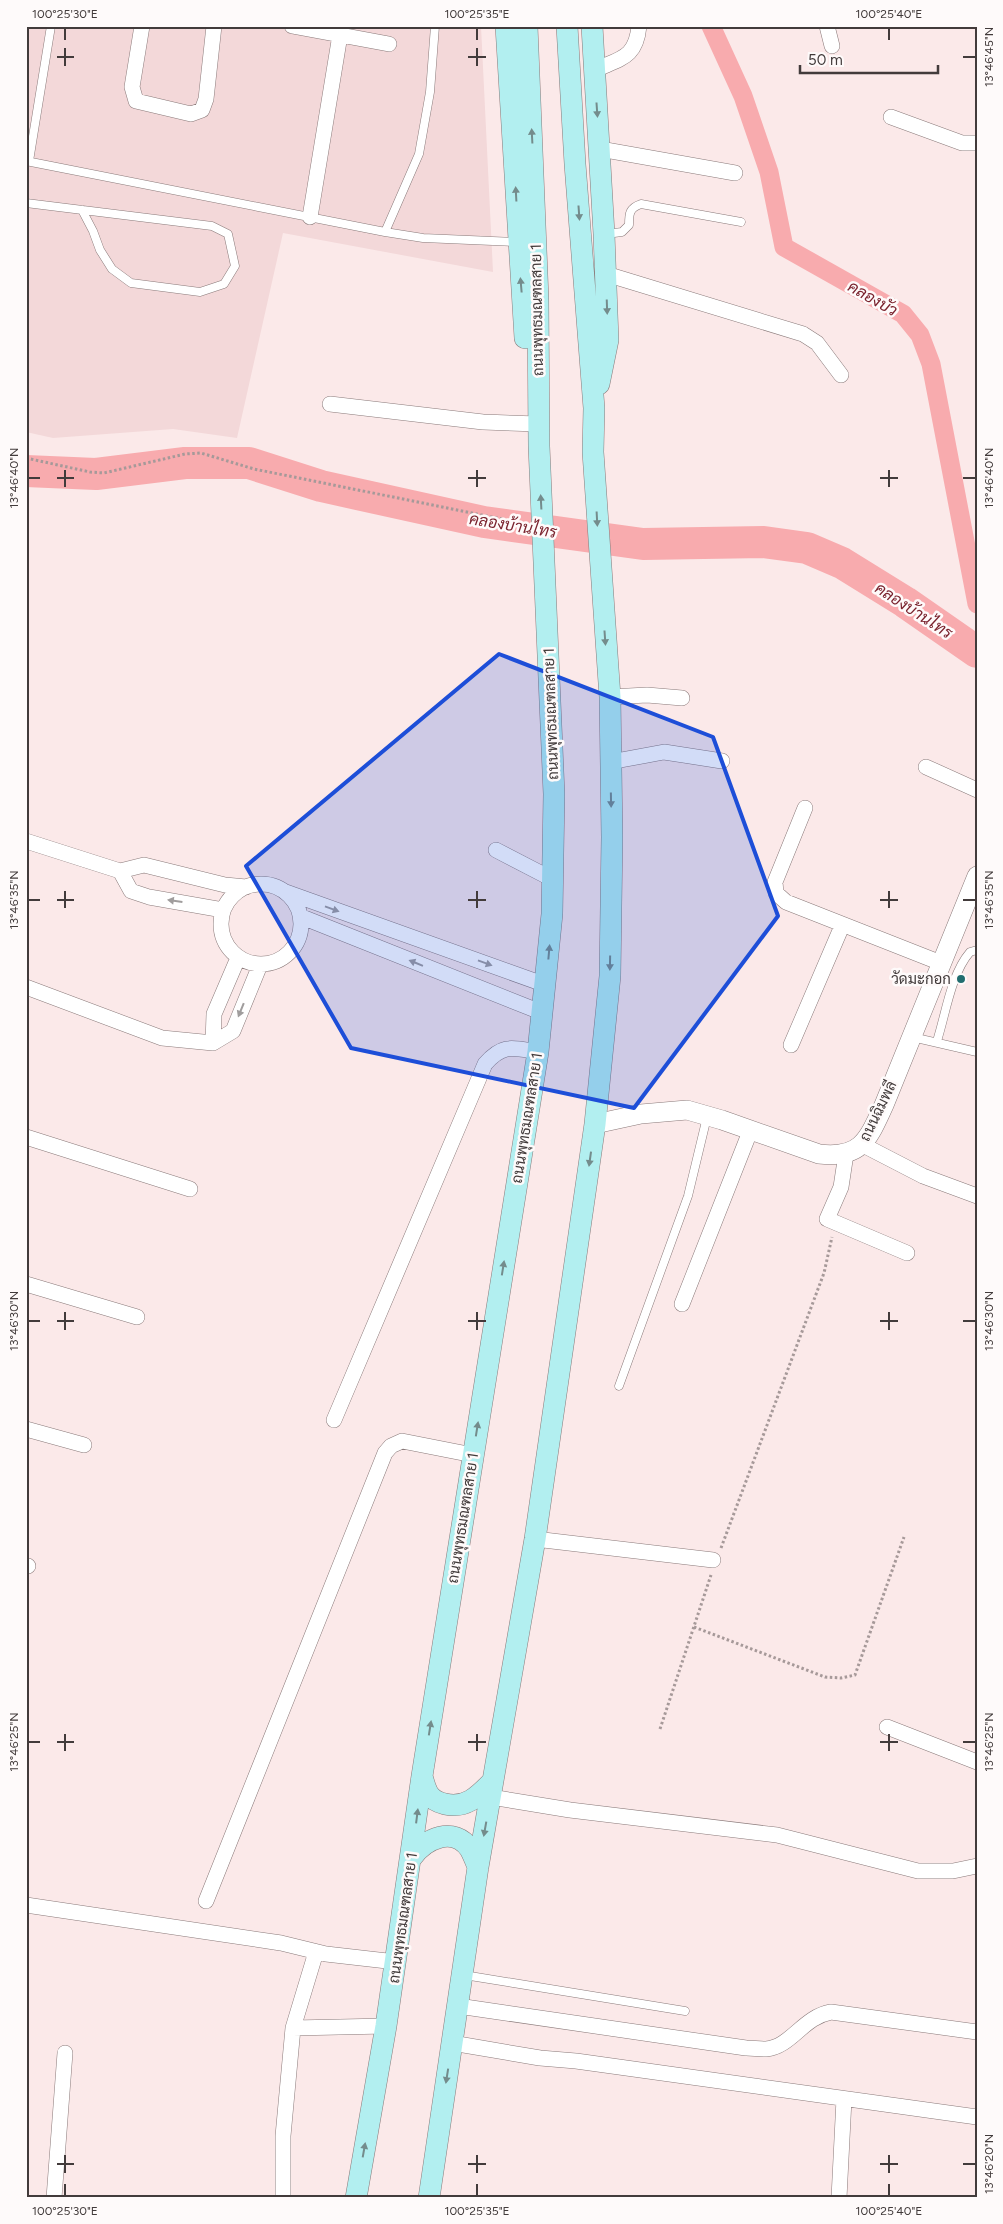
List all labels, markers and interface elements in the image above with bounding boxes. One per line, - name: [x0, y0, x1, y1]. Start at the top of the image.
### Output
- text: 100°25'30"E: [32, 7, 98, 21]
- text: 100°25'35"E: [444, 7, 510, 21]
- text: 100°25'40"E: [856, 7, 922, 21]
- text: 13°46'45"N: [982, 27, 996, 87]
- scale bar: [800, 42, 938, 74]
- text: 50 m: [808, 51, 843, 69]
- one-way arrow: [594, 102, 602, 118]
- one-way arrow: [527, 128, 535, 144]
- one-way arrow: [511, 186, 519, 202]
- one-way arrow: [575, 205, 583, 221]
- street label: ถนนพุทธมณฑลสาย 1: [527, 244, 549, 376]
- water label: คลองบัว: [845, 276, 901, 320]
- one-way arrow: [517, 277, 525, 293]
- one-way arrow: [603, 299, 611, 315]
- text: 13°46'40"N: [7, 448, 21, 508]
- text: 13°46'40"N: [982, 448, 996, 508]
- one-way arrow: [537, 494, 545, 510]
- water label: คลองบ้านไทร: [468, 507, 560, 542]
- one-way arrow: [594, 511, 602, 527]
- water label: คลองบ้านไทร: [872, 577, 958, 643]
- one-way arrow: [601, 630, 609, 646]
- street label: ถนนพุทธมณฑลสาย 1: [540, 648, 564, 780]
- one-way arrow: [607, 792, 615, 808]
- text: 13°46'35"N: [7, 870, 21, 930]
- text: 13°46'35"N: [982, 870, 996, 930]
- one-way arrow: [167, 897, 183, 905]
- one-way arrow: [325, 906, 340, 913]
- one-way arrow: [546, 944, 554, 960]
- one-way arrow: [606, 955, 614, 971]
- one-way arrow: [409, 958, 423, 966]
- one-way arrow: [478, 960, 493, 967]
- place label: วัดมะกอก: [891, 970, 951, 988]
- marker: วัดมะกอก: [955, 973, 967, 985]
- one-way arrow: [237, 1003, 245, 1017]
- street label: ถนนพุทธมณฑลสาย 1: [508, 1051, 548, 1185]
- street label: ถนนฉิมพลี: [855, 1077, 900, 1144]
- one-way arrow: [586, 1151, 594, 1167]
- one-way arrow: [499, 1260, 507, 1276]
- text: 13°46'30"N: [7, 1291, 21, 1351]
- text: 13°46'30"N: [982, 1291, 996, 1351]
- one-way arrow: [474, 1421, 482, 1437]
- street label: ถนนพุทธมณฑลสาย 1: [444, 1451, 484, 1585]
- text: 13°46'25"N: [7, 1712, 21, 1772]
- text: 13°46'25"N: [982, 1712, 996, 1772]
- one-way arrow: [426, 1719, 434, 1735]
- one-way arrow: [413, 1808, 421, 1824]
- one-way arrow: [481, 1822, 489, 1838]
- street label: ถนนพุทธมณฑลสาย 1: [385, 1851, 423, 1985]
- one-way arrow: [442, 2068, 450, 2084]
- text: 13°46'20"N: [982, 2134, 996, 2194]
- one-way arrow: [361, 2141, 369, 2157]
- text: 100°25'30"E: [32, 2204, 98, 2218]
- text: 100°25'35"E: [444, 2204, 510, 2218]
- text: 100°25'40"E: [856, 2204, 922, 2218]

